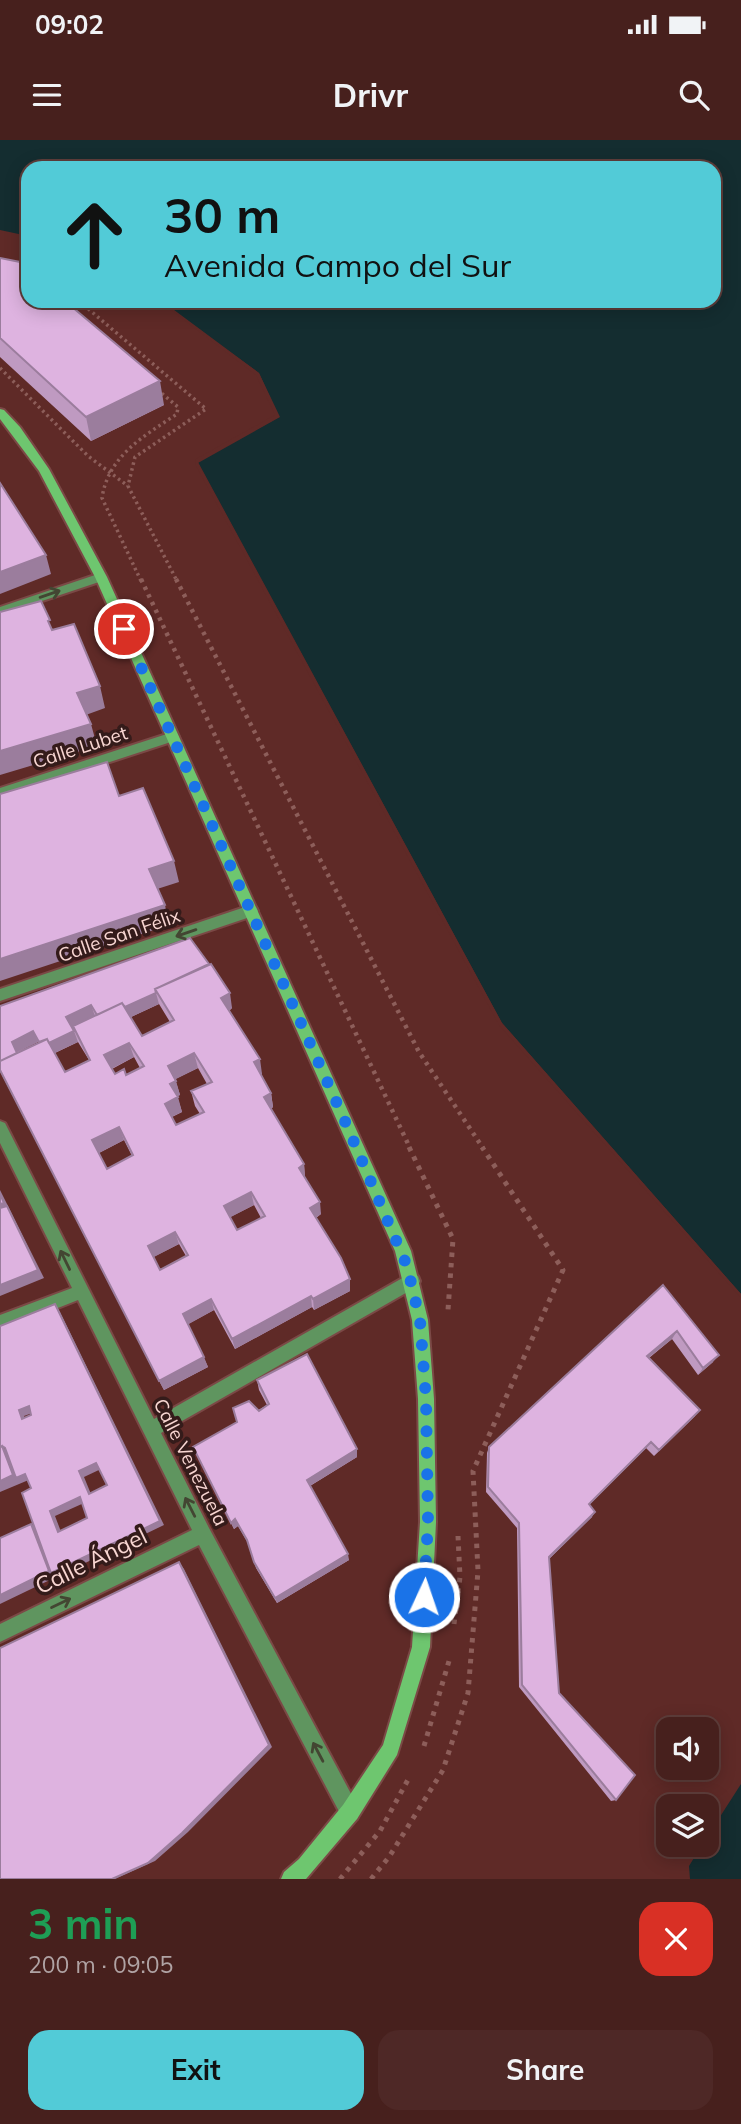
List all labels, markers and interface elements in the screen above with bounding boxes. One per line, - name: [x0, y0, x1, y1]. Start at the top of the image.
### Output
- text: 09:02: [35, 8, 104, 41]
- text: Drivr: [333, 75, 408, 115]
- icon: menu: [28, 76, 66, 114]
- icon: search: [675, 76, 713, 114]
- text: 30 m: [164, 184, 280, 245]
- icon: ahead: [49, 189, 140, 280]
- text: Avenida Campo del Sur: [164, 245, 511, 285]
- one-way arrow: [39, 586, 61, 599]
- pin: [94, 599, 154, 659]
- icon: arrive: [105, 610, 143, 648]
- street label: Calle Lubet: [30, 720, 131, 774]
- street label: Calle San Félix: [55, 903, 183, 967]
- one-way arrow: [175, 928, 197, 940]
- one-way arrow: [57, 1250, 71, 1271]
- street label: Calle Venezuela: [149, 1394, 233, 1530]
- one-way arrow: [182, 1497, 196, 1518]
- street label: Calle Ángel: [30, 1521, 151, 1600]
- position arrow: [387, 1560, 461, 1634]
- one-way arrow: [50, 1595, 71, 1609]
- map controls: [656, 1717, 719, 1857]
- button: sound: [656, 1717, 719, 1780]
- one-way arrow: [311, 1742, 324, 1763]
- button: layers: [656, 1794, 719, 1857]
- text: 3 min: [28, 1897, 139, 1950]
- button: close: [639, 1902, 713, 1976]
- text: 200 m · 09:05: [28, 1950, 173, 1979]
- button: Exit: [28, 2030, 364, 2110]
- button: Share: [378, 2030, 713, 2110]

